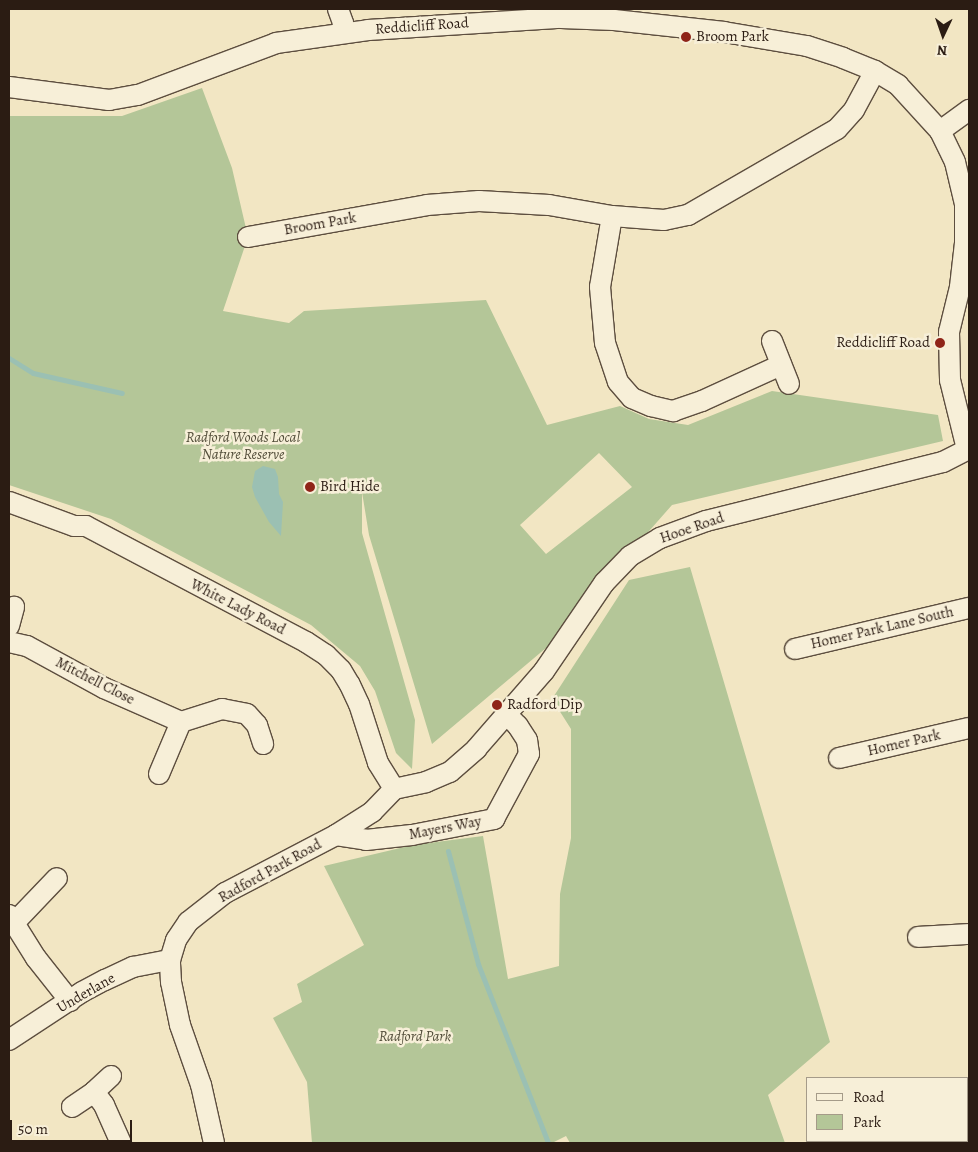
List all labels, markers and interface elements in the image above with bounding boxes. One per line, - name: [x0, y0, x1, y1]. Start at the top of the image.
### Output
- north arrow: [918, 10, 968, 60]
- street label: Reddicliff Road: [375, 14, 469, 38]
- place label: Broom Park: [696, 28, 769, 46]
- marker: Broom Park: [680, 31, 692, 43]
- text: N: [937, 41, 948, 60]
- street label: Broom Park: [283, 209, 357, 239]
- place label: Reddicliff Road: [836, 334, 930, 352]
- marker: Reddicliff Road: [934, 337, 946, 349]
- park label: Radford Woods Local Nature Reserve: [186, 428, 300, 463]
- place label: Bird Hide: [320, 478, 380, 496]
- marker: Bird Hide: [304, 481, 316, 493]
- street label: Hooe Road: [657, 509, 727, 547]
- street label: White Lady Road: [187, 575, 289, 639]
- street label: Homer Park Lane South: [809, 603, 955, 653]
- street label: Mitchell Close: [52, 653, 138, 709]
- place label: Radford Dip: [507, 696, 582, 714]
- marker: Radford Dip: [491, 699, 503, 711]
- street label: Homer Park: [866, 726, 942, 760]
- street label: Mayers Way: [407, 812, 483, 844]
- street label: Radford Park Road: [215, 835, 325, 907]
- street label: Underlane: [54, 969, 118, 1017]
- park label: Radford Park: [379, 1028, 451, 1046]
- legend: [806, 1077, 968, 1142]
- text: Road: [853, 1087, 884, 1107]
- scale bar: [12, 1110, 135, 1142]
- text: Park: [853, 1112, 881, 1132]
- text: 50 m: [18, 1119, 48, 1139]

